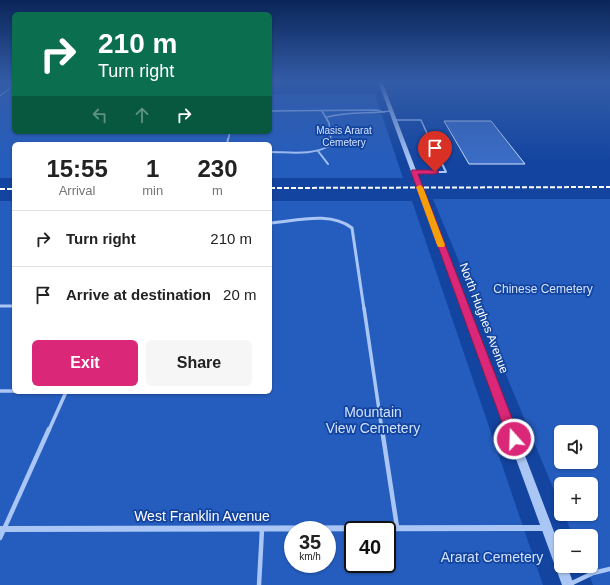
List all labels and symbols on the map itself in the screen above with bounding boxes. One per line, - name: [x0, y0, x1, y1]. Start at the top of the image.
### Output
- park label: Masis Ararat Cemetery: [316, 125, 372, 148]
- pin: [418, 131, 452, 172]
- street label: North Hughes Avenue: [456, 261, 512, 376]
- park label: Chinese Cemetery: [493, 282, 593, 296]
- park label: Mountain View Cemetery: [326, 404, 420, 436]
- position arrow: [493, 418, 535, 460]
- street label: West Franklin Avenue: [134, 508, 270, 524]
- speed limit sign: 40: [344, 521, 396, 573]
- park label: Ararat Cemetery: [441, 549, 543, 565]

